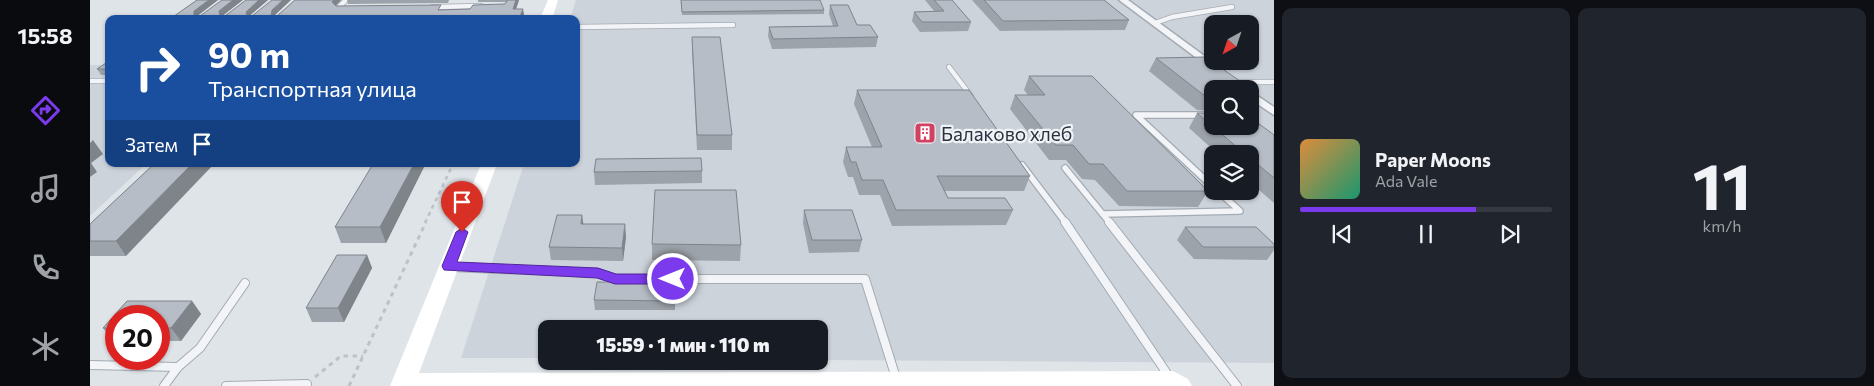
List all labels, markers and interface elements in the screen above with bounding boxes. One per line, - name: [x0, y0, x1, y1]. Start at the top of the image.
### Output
- north arrow: [1204, 15, 1259, 70]
- map controls: [1204, 15, 1259, 200]
- text: 15:58: [17, 22, 73, 49]
- text: 90 m: [208, 32, 290, 75]
- icon: right: [125, 35, 190, 100]
- text: Транспортная улица: [208, 75, 417, 102]
- button: search: [1204, 80, 1259, 135]
- icon: directions: [28, 93, 63, 128]
- building icon: Балаково хлеб: [913, 121, 937, 145]
- place label: Балаково хлеб: [941, 122, 1072, 145]
- icon: arrive: [188, 130, 216, 158]
- text: Затем: [125, 133, 178, 156]
- text: 11: [1693, 144, 1751, 223]
- button: layers: [1204, 145, 1259, 200]
- text: Paper Moons: [1375, 148, 1491, 171]
- icon: music: [28, 171, 63, 206]
- text: Ada Vale: [1375, 171, 1437, 190]
- pin: [441, 181, 483, 232]
- icon: arrive: [448, 188, 476, 216]
- text: km/h: [1703, 216, 1741, 235]
- icon: previous: [1328, 220, 1356, 248]
- icon: pause: [1412, 220, 1440, 248]
- icon: next: [1496, 220, 1524, 248]
- icon: phone: [28, 250, 63, 285]
- position arrow: [646, 252, 698, 304]
- speed limit sign: 20: [105, 305, 170, 370]
- icon: climate: [28, 329, 63, 364]
- text: 15:59 · 1 мин · 110 m: [596, 333, 770, 356]

